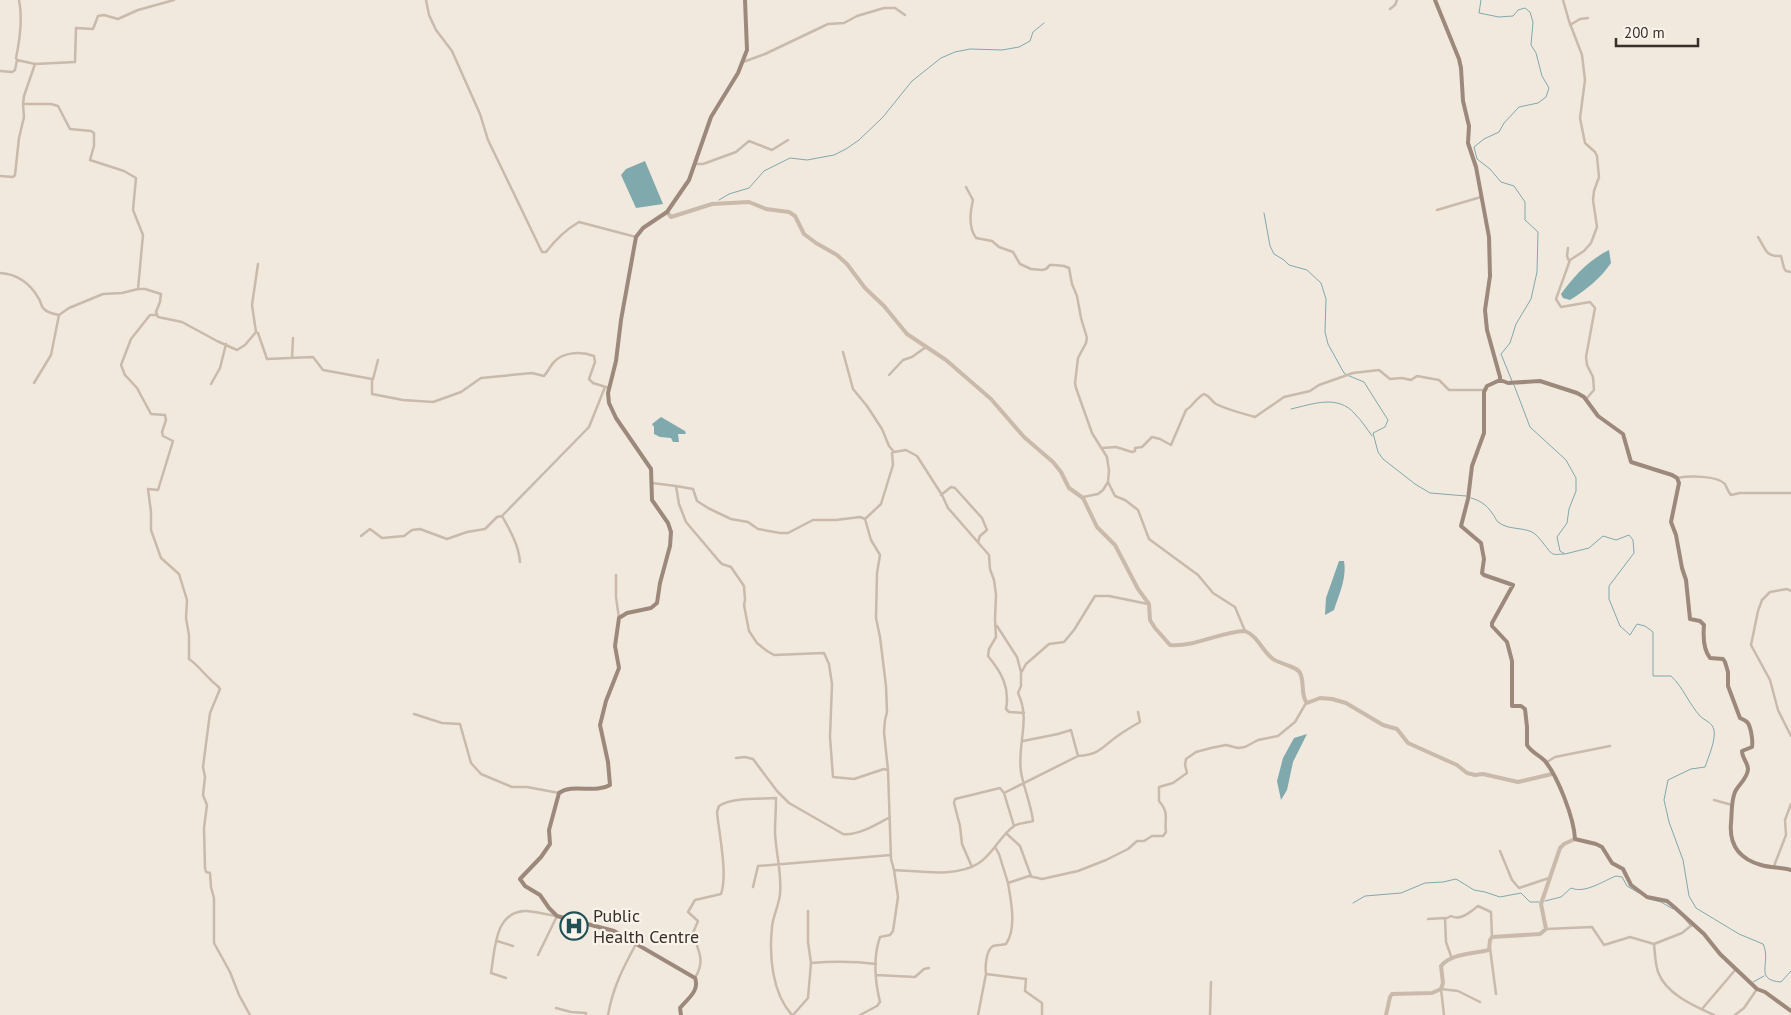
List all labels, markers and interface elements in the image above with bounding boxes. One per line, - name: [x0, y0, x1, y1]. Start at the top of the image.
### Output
- scale bar: [1616, 15, 1698, 47]
- text: 200 m: [1624, 23, 1665, 42]
- place label: Public Health Centre: [593, 904, 699, 948]
- hospital icon: Public Health Centre: [559, 911, 589, 941]

